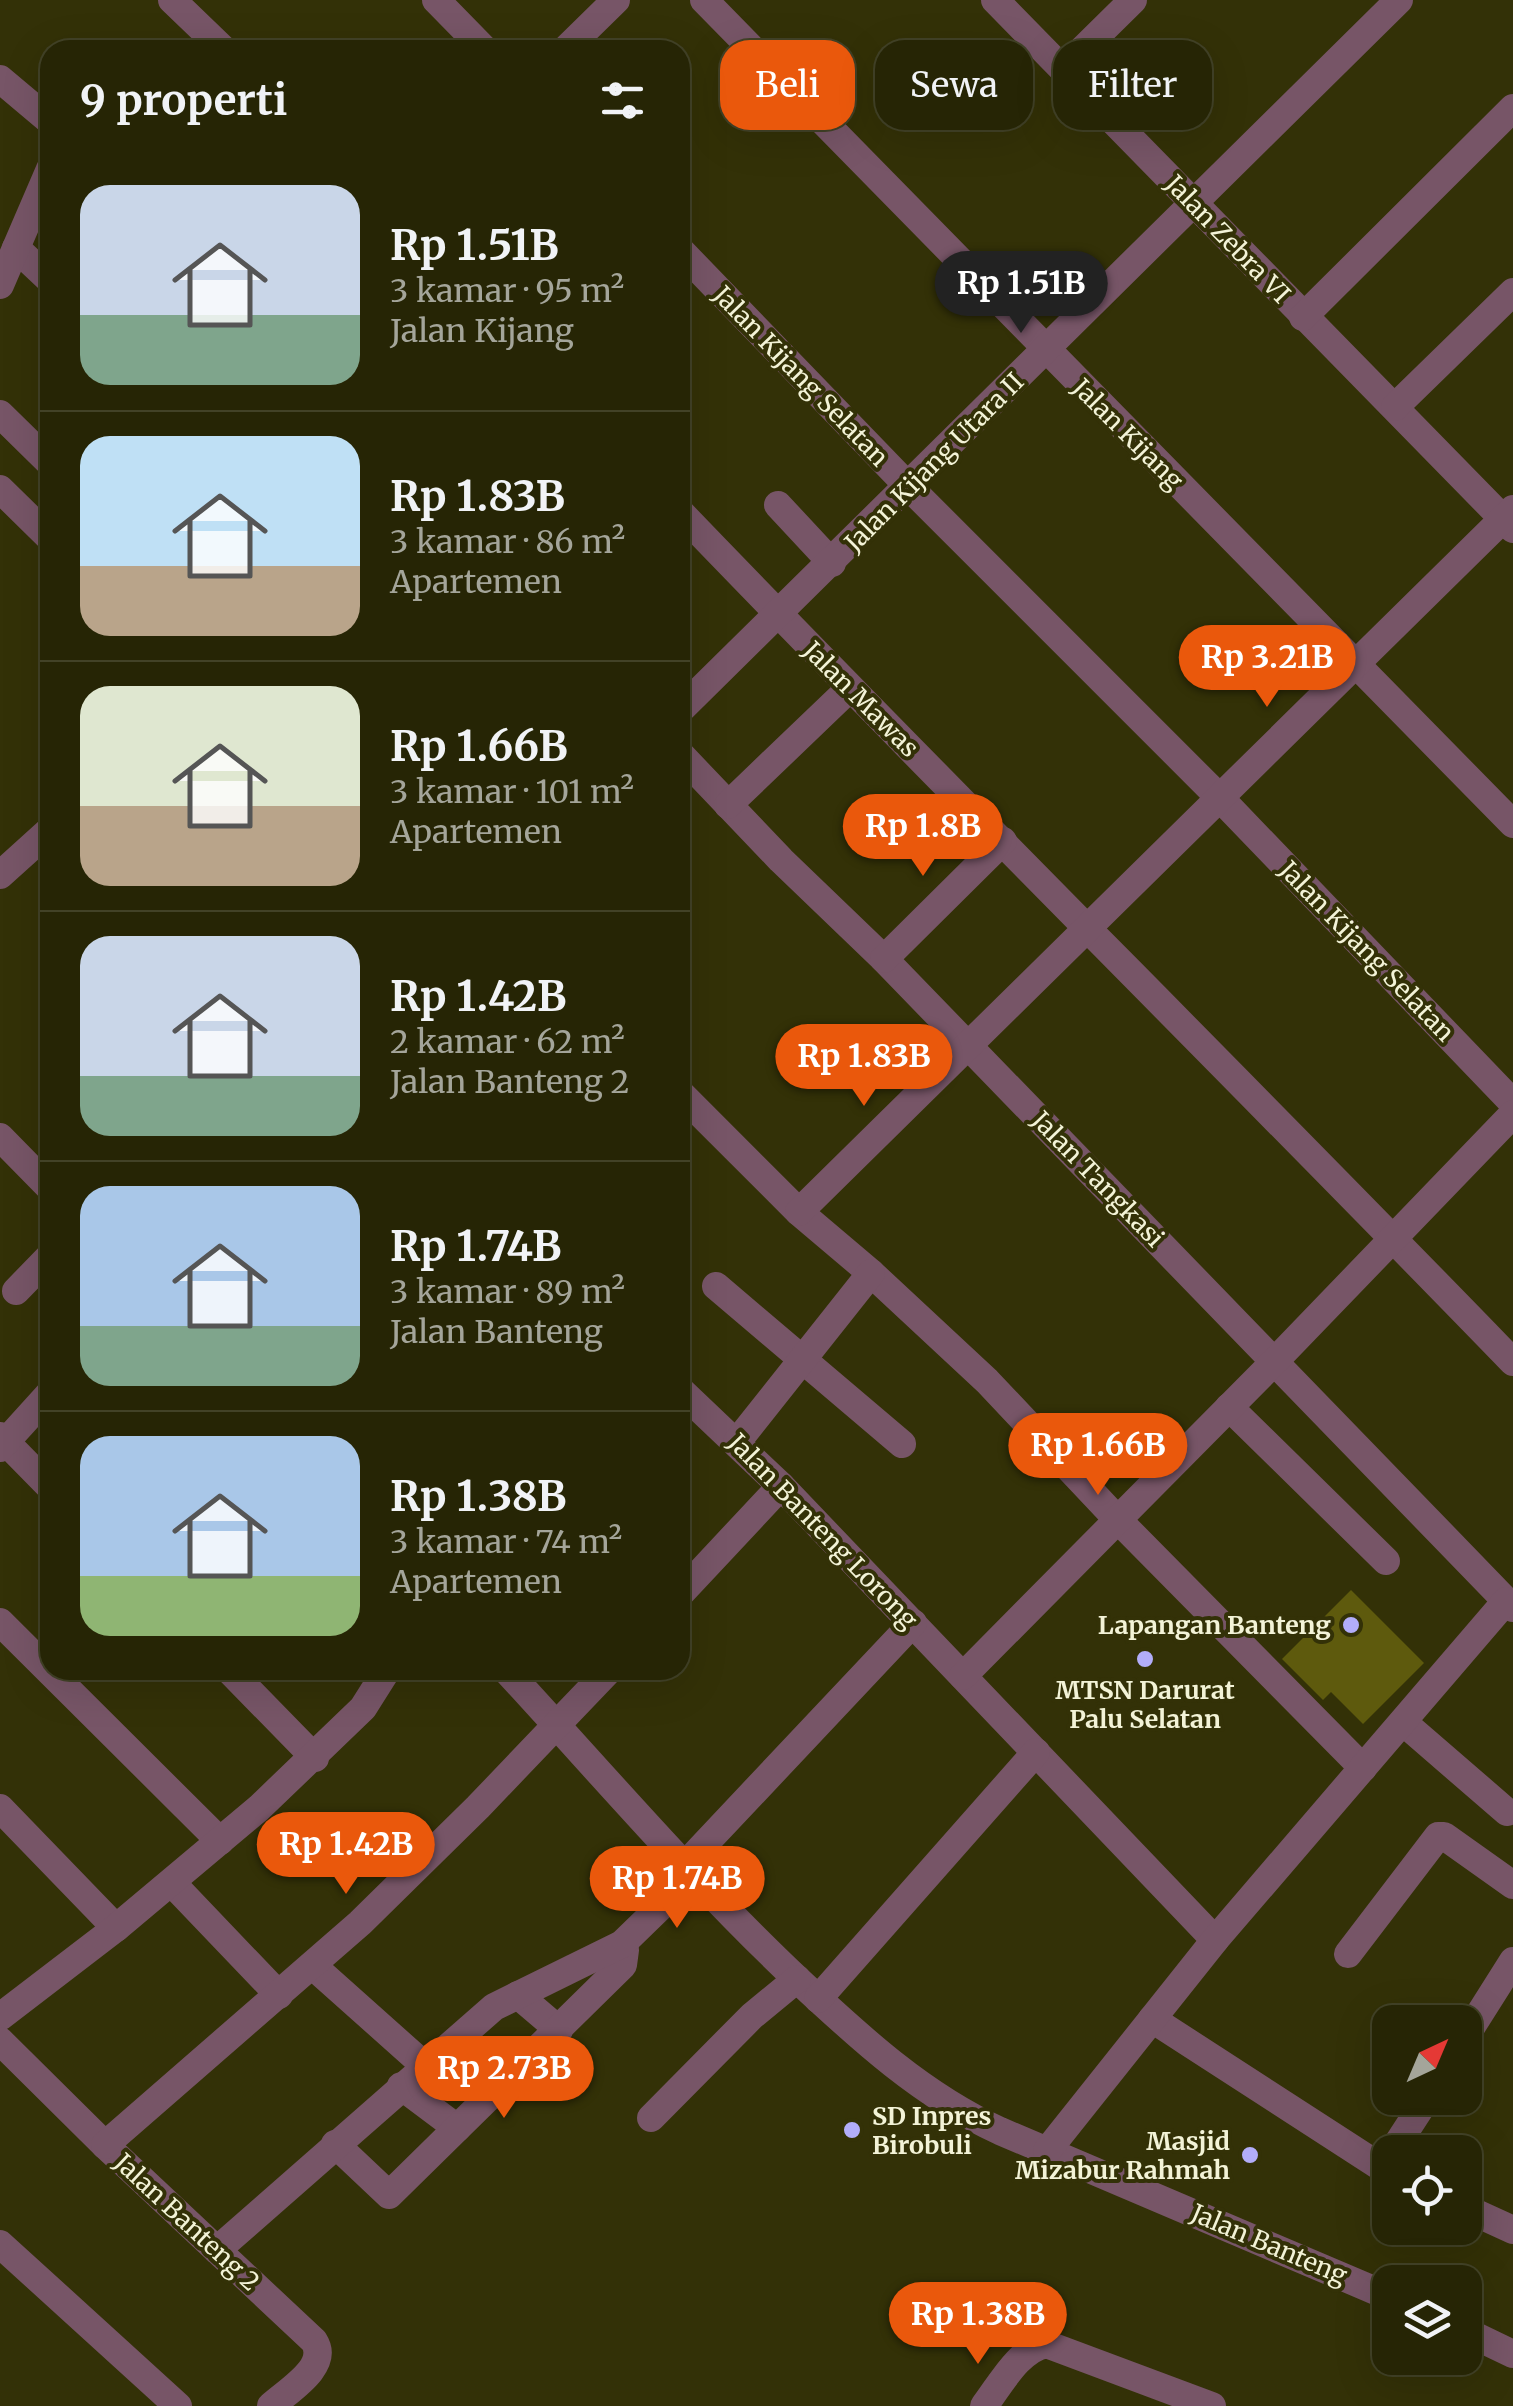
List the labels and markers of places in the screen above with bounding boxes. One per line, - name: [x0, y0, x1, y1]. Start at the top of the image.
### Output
- pin: Rp 1.51B: [918, 251, 1124, 336]
- pin: Rp 3.21B: [1164, 625, 1370, 710]
- pin: Rp 1.8B: [831, 794, 1015, 879]
- pin: Rp 1.83B: [761, 1024, 967, 1109]
- pin: Rp 1.66B: [995, 1413, 1201, 1498]
- place label: Lapangan Banteng: [1098, 1609, 1331, 1641]
- marker: Lapangan Banteng: [1340, 1614, 1362, 1636]
- marker: MTSN Darurat Palu Selatan: [1134, 1648, 1156, 1670]
- place label: MTSN Darurat Palu Selatan: [1055, 1674, 1235, 1735]
- pin: Rp 1.42B: [243, 1812, 449, 1897]
- pin: Rp 1.74B: [574, 1846, 780, 1931]
- pin: Rp 2.73B: [401, 2036, 607, 2121]
- place label: SD Inpres Birobuli: [872, 2100, 991, 2161]
- marker: SD Inpres Birobuli: [841, 2119, 863, 2141]
- place label: Masjid Mizabur Rahmah: [1015, 2125, 1230, 2186]
- marker: Masjid Mizabur Rahmah: [1239, 2144, 1261, 2166]
- pin: Rp 1.38B: [875, 2282, 1081, 2367]

